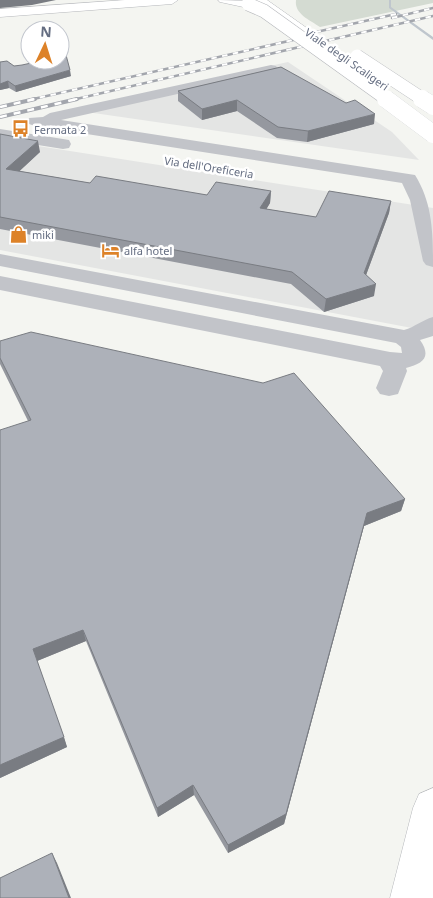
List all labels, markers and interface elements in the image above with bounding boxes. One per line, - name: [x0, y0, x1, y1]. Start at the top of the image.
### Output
- north arrow: [20, 20, 70, 70]
- text: N: [40, 22, 52, 41]
- street label: Viale degli Scaligeri: [302, 24, 392, 94]
- bus stop icon: Fermata 2: [10, 119, 30, 139]
- place label: Fermata 2: [34, 122, 86, 137]
- street label: Via dell'Oreficeria: [163, 153, 255, 181]
- shop icon: miki: [8, 224, 28, 244]
- place label: miki: [32, 227, 54, 242]
- hotel icon: alfa hotel: [100, 240, 120, 260]
- place label: alfa hotel: [124, 243, 172, 258]

